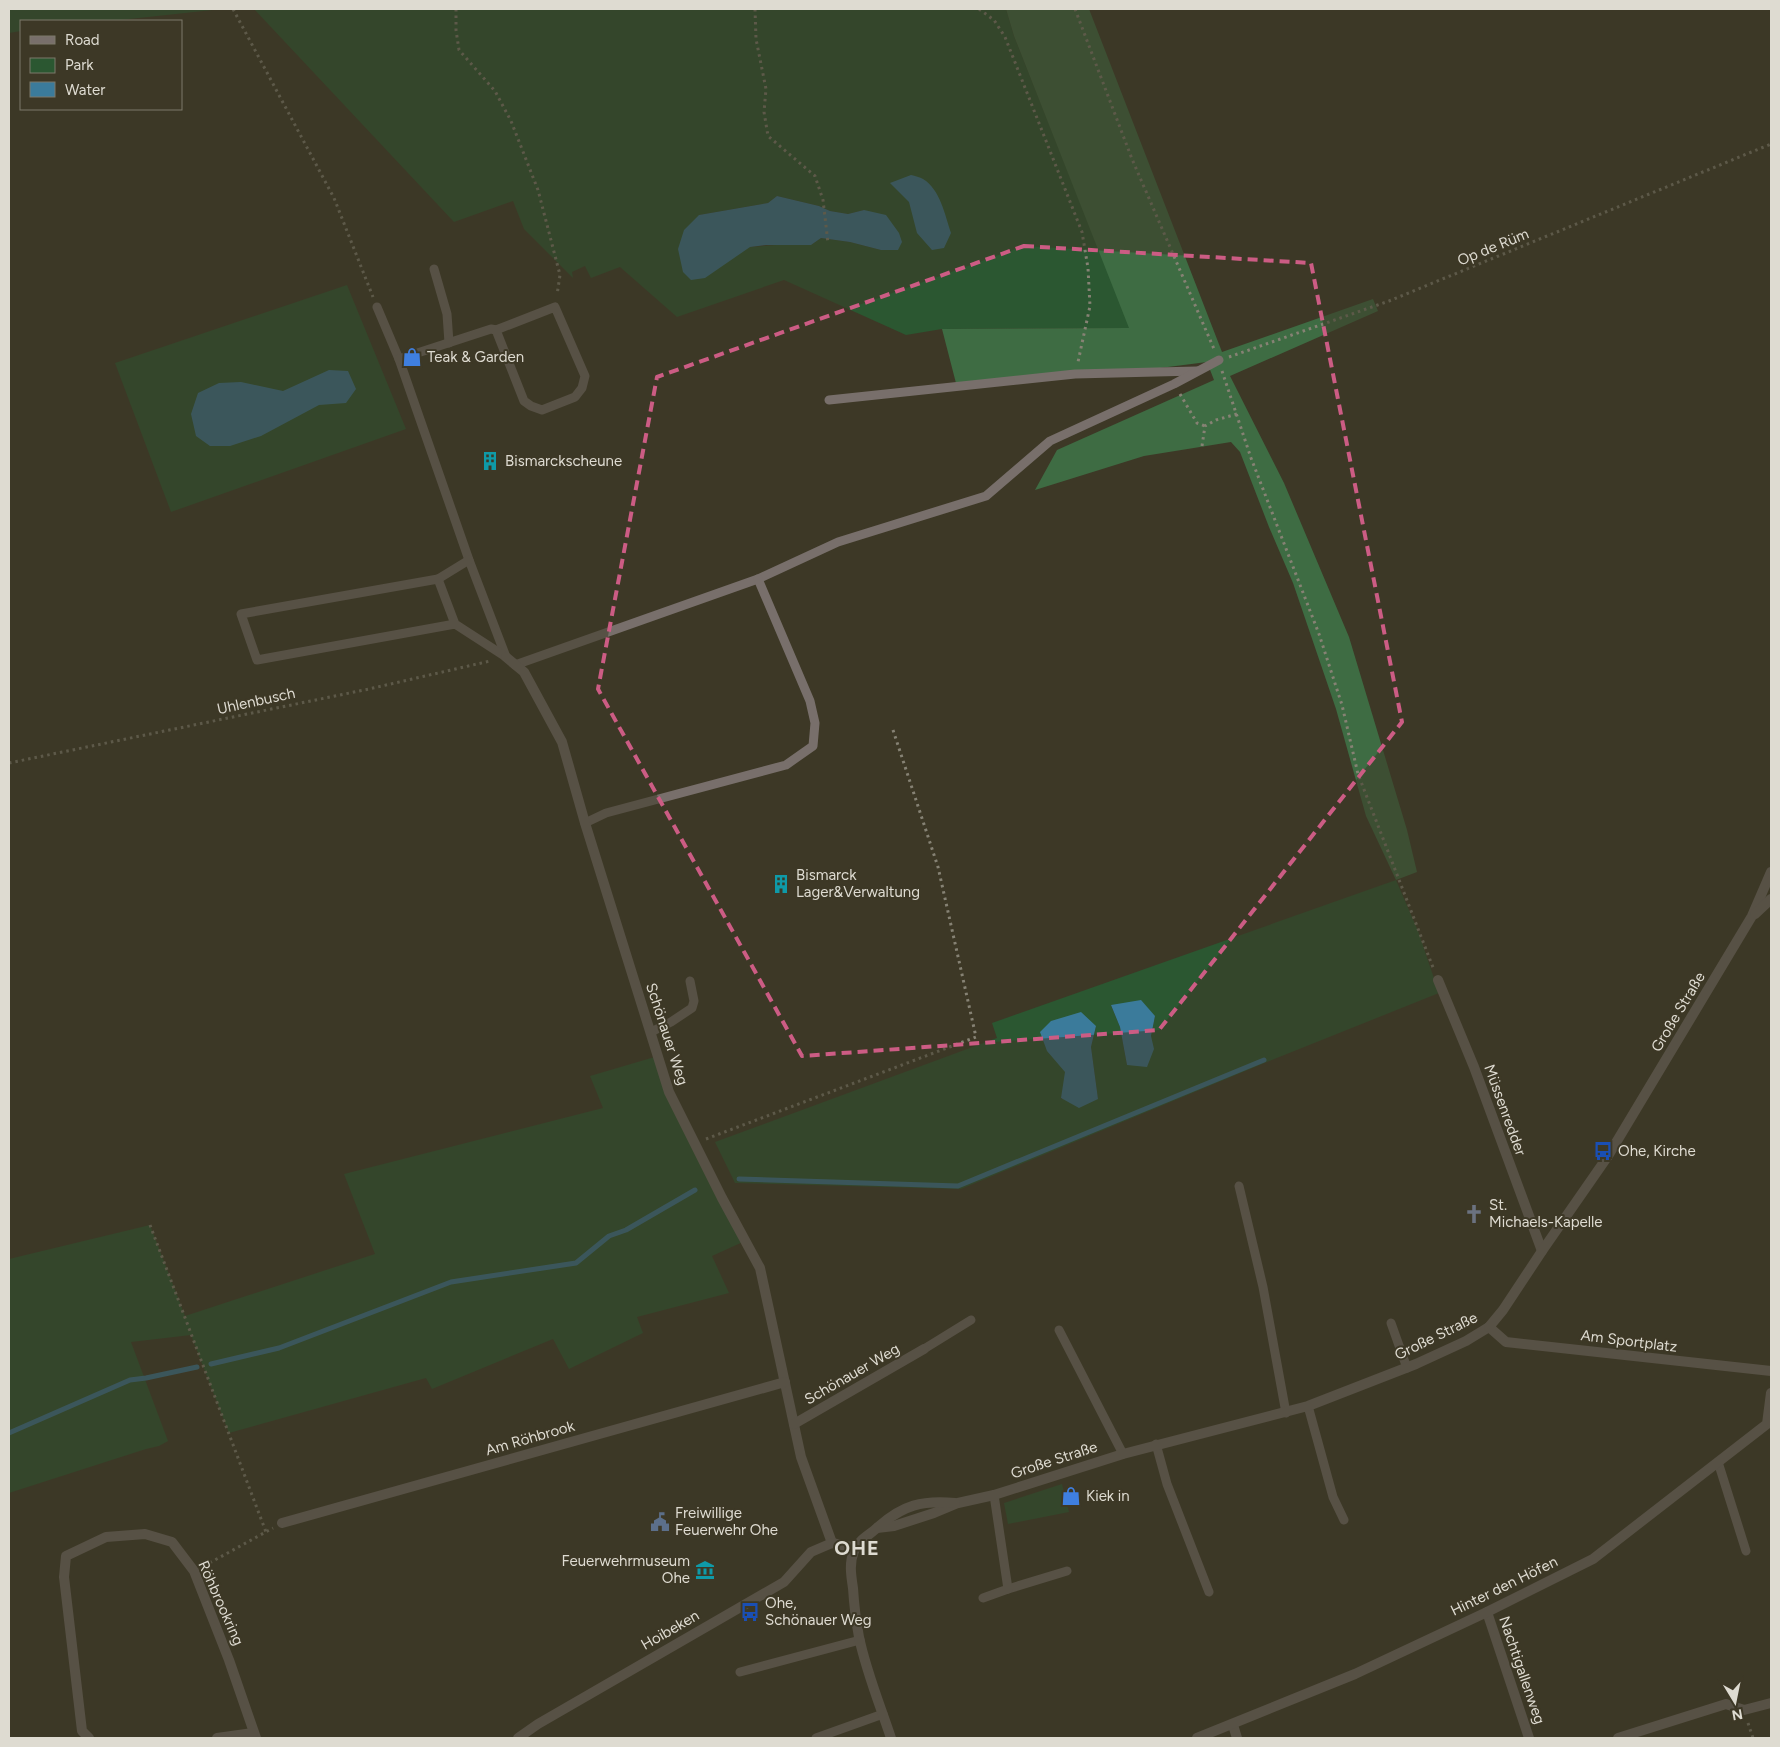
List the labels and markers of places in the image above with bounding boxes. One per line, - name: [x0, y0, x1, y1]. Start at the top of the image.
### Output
- shop icon: Teak & Garden: [401, 346, 423, 368]
- place label: Teak & Garden: [427, 348, 524, 366]
- building icon: Bismarckscheune: [479, 450, 501, 472]
- place label: Bismarckscheune: [505, 452, 622, 470]
- place label: Bismarck Lager&Verwaltung: [796, 866, 920, 901]
- building icon: Bismarck Lager&Verwaltung: [770, 873, 792, 895]
- bus stop icon: Ohe, Kirche: [1592, 1140, 1614, 1162]
- place label: Ohe, Kirche: [1618, 1142, 1696, 1160]
- place label: St. Michaels-Kapelle: [1489, 1196, 1603, 1231]
- church icon: St. Michaels-Kapelle: [1463, 1203, 1485, 1225]
- shop icon: Kiek in: [1060, 1485, 1082, 1507]
- place label: Kiek in: [1086, 1487, 1130, 1505]
- place label: Freiwillige Feuerwehr Ohe: [675, 1504, 778, 1539]
- public building icon: Freiwillige Feuerwehr Ohe: [649, 1511, 671, 1533]
- place label: Feuerwehrmuseum Ohe: [561, 1552, 690, 1587]
- museum icon: Feuerwehrmuseum Ohe: [694, 1559, 716, 1581]
- place label: Ohe, Schönauer Weg: [765, 1594, 872, 1629]
- bus stop icon: Ohe, Schönauer Weg: [739, 1601, 761, 1623]

